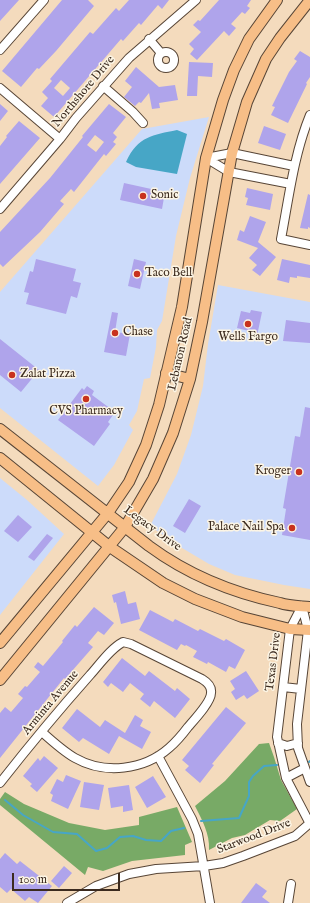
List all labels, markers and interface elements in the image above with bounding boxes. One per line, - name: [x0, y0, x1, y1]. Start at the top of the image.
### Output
- street label: Northshore Drive: [50, 53, 118, 131]
- place label: Sonic: [151, 189, 178, 203]
- marker: Sonic: [138, 191, 148, 201]
- place label: Taco Bell: [145, 267, 192, 281]
- marker: Taco Bell: [132, 269, 142, 279]
- street label: Lebanon Road: [166, 316, 196, 392]
- marker: Wells Fargo: [243, 319, 253, 329]
- place label: Chase: [123, 326, 153, 340]
- marker: Chase: [110, 328, 120, 338]
- place label: Wells Fargo: [218, 331, 278, 345]
- place label: Zalat Pizza: [20, 368, 75, 382]
- marker: Zalat Pizza: [7, 370, 17, 380]
- marker: CVS Pharmacy: [81, 394, 91, 404]
- place label: CVS Pharmacy: [49, 405, 123, 419]
- place label: Kroger: [255, 465, 291, 479]
- marker: Kroger: [294, 467, 304, 477]
- street label: Legacy Drive: [120, 503, 184, 555]
- place label: Palace Nail Spa: [208, 521, 284, 535]
- marker: Palace Nail Spa: [287, 523, 297, 533]
- street label: Texas Drive: [263, 632, 285, 692]
- street label: Arminta Avenue: [20, 668, 82, 738]
- street label: Starwood Drive: [215, 816, 293, 858]
- scale bar: [14, 865, 122, 891]
- text: 100 m: [19, 872, 47, 887]

